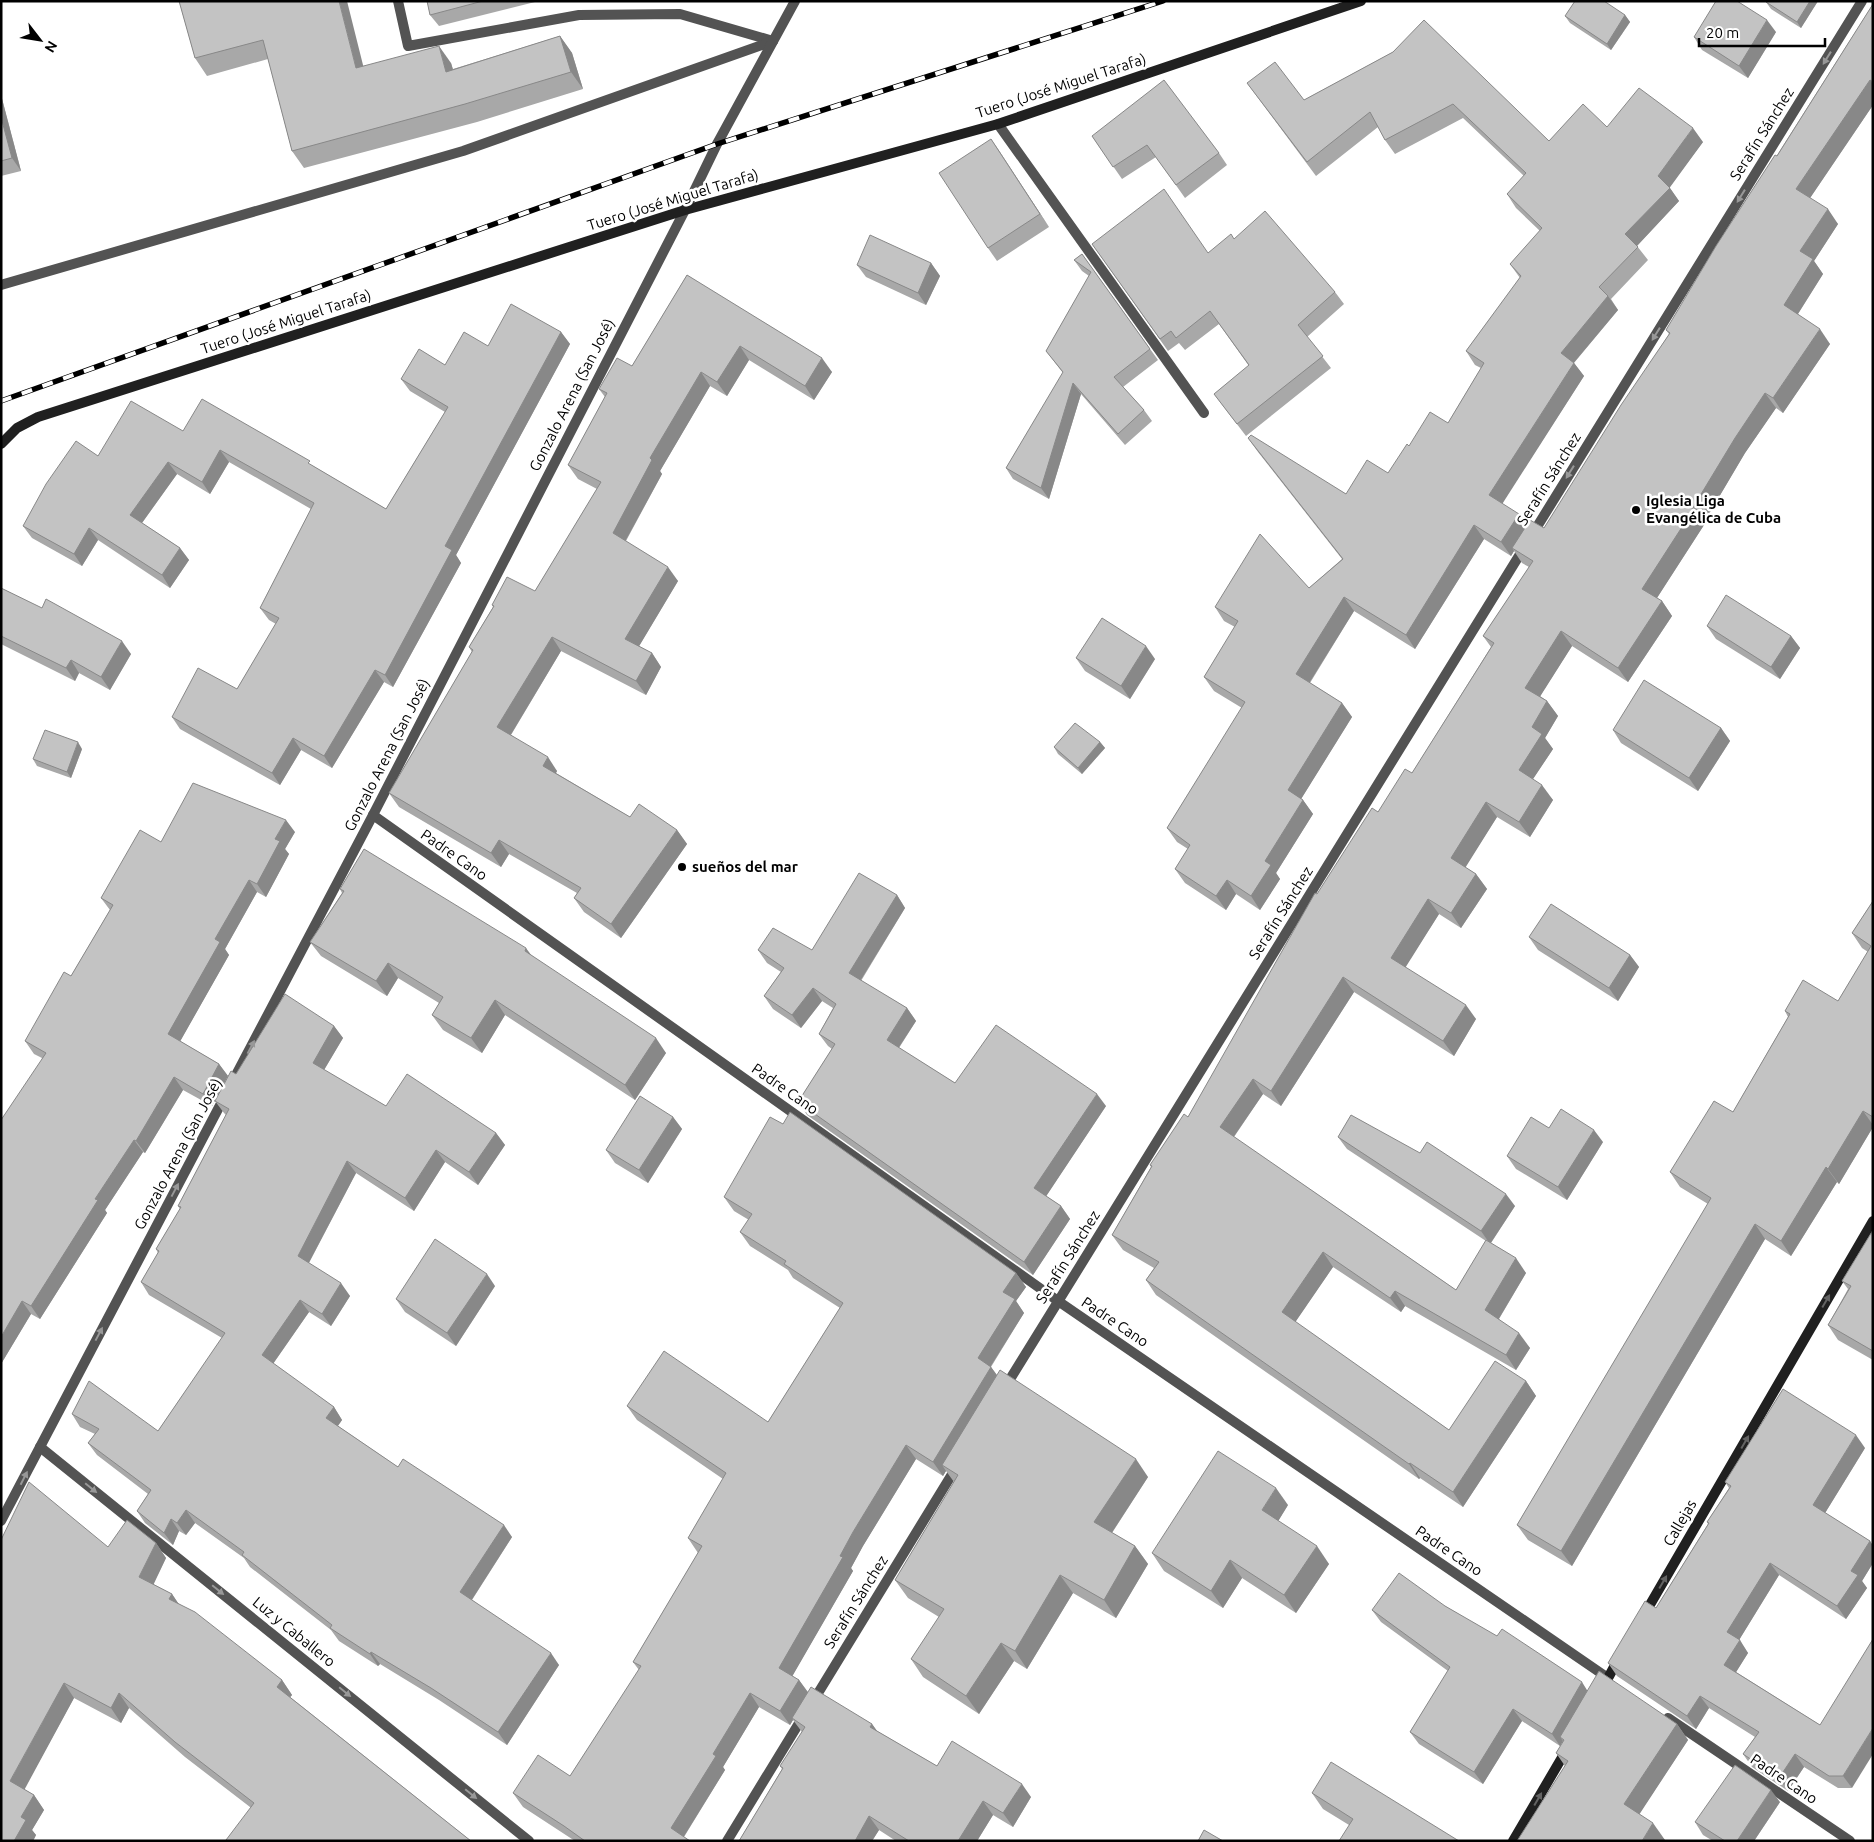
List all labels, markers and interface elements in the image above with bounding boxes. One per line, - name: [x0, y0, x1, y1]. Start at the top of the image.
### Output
- north arrow: [15, 15, 65, 65]
- scale bar: [1699, 15, 1825, 47]
- text: 20 m: [1706, 24, 1739, 41]
- text: N: [42, 38, 61, 55]
- street label: Tuero (José Miguel Tarafa): [974, 50, 1148, 121]
- one-way arrow: [1822, 51, 1831, 64]
- street label: Serafín Sánchez: [1726, 84, 1797, 183]
- street label: Tuero (José Miguel Tarafa): [585, 165, 760, 234]
- one-way arrow: [1737, 189, 1746, 202]
- street label: Tuero (José Miguel Tarafa): [199, 286, 373, 357]
- street label: Gonzalo Arena (San José): [526, 316, 618, 474]
- one-way arrow: [1651, 328, 1660, 341]
- street label: Serafín Sánchez: [1513, 429, 1584, 528]
- one-way arrow: [1566, 466, 1575, 479]
- place label: Iglesia Liga Evangélica de Cuba: [1646, 492, 1781, 526]
- marker: Iglesia Liga Evangélica de Cuba: [1630, 504, 1642, 516]
- street label: Gonzalo Arena (San José): [341, 676, 433, 834]
- street label: Padre Cano: [418, 826, 491, 884]
- place label: sueños del mar: [692, 858, 799, 875]
- marker: sueños del mar: [676, 861, 688, 873]
- street label: Serafín Sánchez: [1245, 863, 1316, 962]
- one-way arrow: [247, 1039, 255, 1054]
- street label: Padre Cano: [749, 1060, 822, 1118]
- street label: Gonzalo Arena (San José): [130, 1075, 225, 1232]
- one-way arrow: [171, 1183, 179, 1198]
- street label: Serafín Sánchez: [1032, 1207, 1103, 1306]
- street label: Padre Cano: [1079, 1293, 1152, 1350]
- one-way arrow: [1822, 1295, 1831, 1308]
- one-way arrow: [95, 1327, 103, 1341]
- one-way arrow: [1740, 1435, 1749, 1448]
- one-way arrow: [20, 1471, 28, 1485]
- one-way arrow: [85, 1483, 98, 1494]
- street label: Callejas: [1659, 1496, 1700, 1549]
- street label: Padre Cano: [1413, 1522, 1486, 1579]
- street label: Serafín Sánchez: [820, 1552, 891, 1651]
- one-way arrow: [1659, 1576, 1668, 1589]
- one-way arrow: [211, 1585, 224, 1596]
- street label: Luz y Caballero: [250, 1593, 339, 1670]
- one-way arrow: [338, 1687, 351, 1698]
- street label: Padre Cano: [1748, 1750, 1821, 1807]
- one-way arrow: [464, 1789, 477, 1800]
- one-way arrow: [1533, 1792, 1542, 1805]

